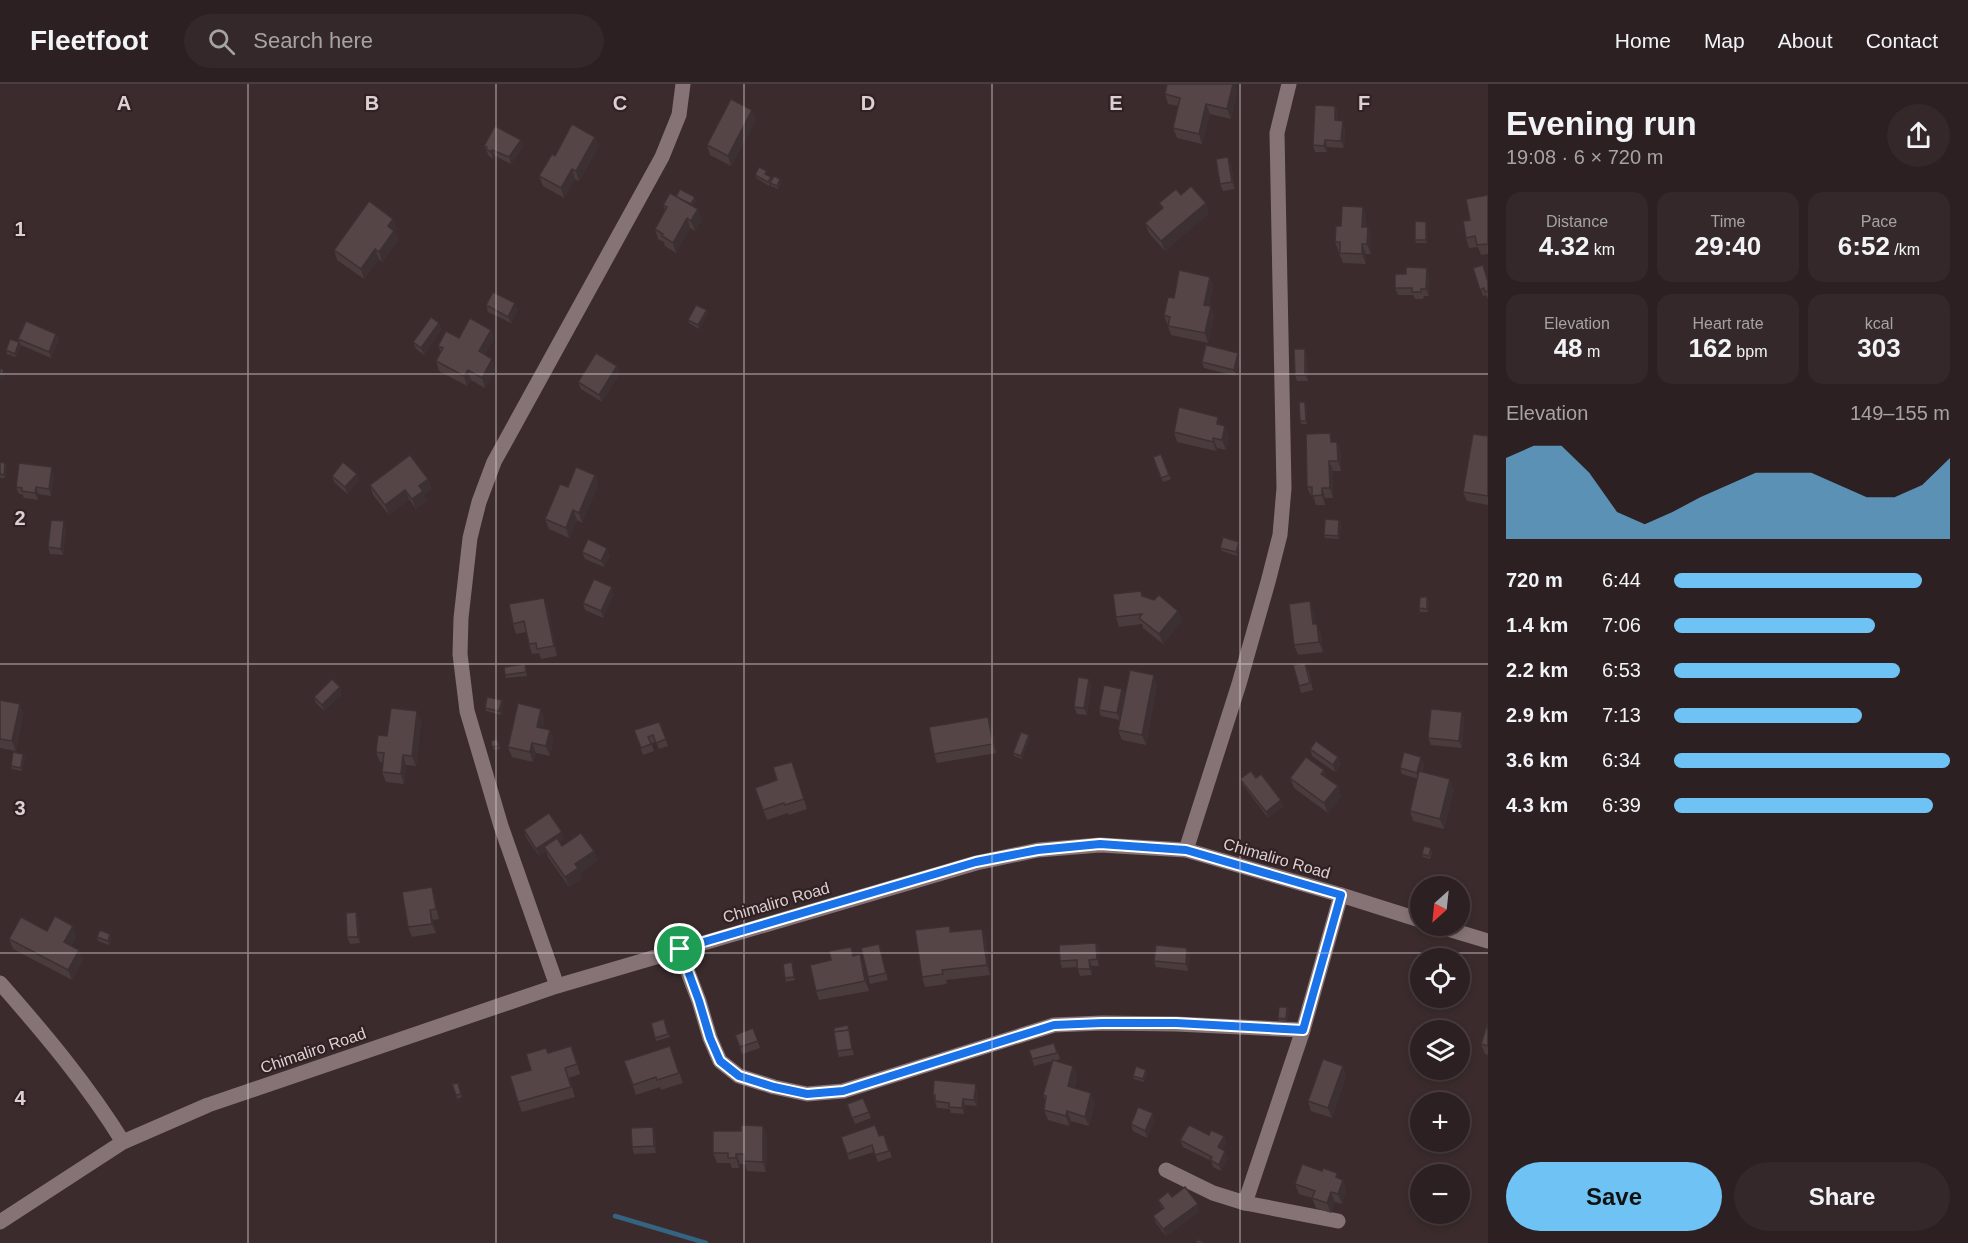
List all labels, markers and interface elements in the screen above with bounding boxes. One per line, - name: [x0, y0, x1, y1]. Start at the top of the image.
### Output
- search box: [184, 14, 604, 68]
- text: Fleetfoot: [30, 25, 148, 56]
- icon: search: [205, 25, 238, 58]
- text: Search here: [253, 28, 373, 53]
- text: Home: [1615, 29, 1671, 52]
- text: Map: [1704, 29, 1745, 52]
- text: About: [1778, 29, 1833, 52]
- text: Contact: [1866, 29, 1938, 52]
- text: A: [117, 92, 131, 114]
- text: B: [365, 92, 379, 114]
- text: C: [613, 92, 627, 114]
- text: D: [861, 92, 875, 114]
- text: E: [1109, 92, 1123, 114]
- text: F: [1358, 92, 1370, 114]
- button: share: [1887, 104, 1950, 167]
- text: Evening run: [1506, 105, 1697, 142]
- text: 19:08 · 6 × 720 m: [1506, 146, 1663, 168]
- text: Distance: [1546, 213, 1608, 230]
- text: Time: [1711, 213, 1745, 230]
- text: Pace: [1861, 213, 1897, 230]
- text: 1: [14, 218, 26, 240]
- text: 4.32: [1539, 231, 1589, 261]
- text: 29:40: [1695, 231, 1761, 261]
- text: 6:52: [1838, 231, 1890, 261]
- text: km: [1589, 241, 1615, 258]
- text: /km: [1890, 241, 1920, 258]
- text: Elevation: [1544, 315, 1610, 332]
- text: Heart rate: [1692, 315, 1764, 332]
- text: kcal: [1865, 315, 1893, 332]
- text: 48: [1554, 333, 1583, 363]
- text: 162: [1689, 333, 1732, 363]
- text: 303: [1857, 333, 1901, 363]
- text: m: [1583, 343, 1600, 360]
- text: bpm: [1732, 343, 1767, 360]
- text: Elevation: [1506, 402, 1588, 424]
- text: 149–155 m: [1850, 402, 1950, 424]
- text: 2: [14, 507, 26, 529]
- text: 720 m: [1506, 569, 1563, 591]
- text: 6:44: [1602, 569, 1641, 591]
- text: 1.4 km: [1506, 614, 1568, 636]
- text: 7:06: [1602, 614, 1641, 636]
- text: 2.2 km: [1506, 659, 1568, 681]
- text: 6:53: [1602, 659, 1641, 681]
- text: 2.9 km: [1506, 704, 1568, 726]
- text: 7:13: [1602, 704, 1641, 726]
- text: 3.6 km: [1506, 749, 1568, 771]
- text: 6:34: [1602, 749, 1641, 771]
- text: 4.3 km: [1506, 794, 1568, 816]
- text: 6:39: [1602, 794, 1641, 816]
- text: 3: [14, 797, 26, 819]
- street label: Chimaliro Road: [1222, 835, 1332, 882]
- north arrow: [1410, 876, 1470, 936]
- map controls: [1410, 876, 1470, 1224]
- street label: Chimaliro Road: [721, 879, 831, 926]
- pin: [654, 923, 705, 974]
- icon: arrive: [663, 932, 696, 965]
- button: locate: [1410, 948, 1470, 1008]
- button: layers: [1410, 1020, 1470, 1080]
- street label: Chimaliro Road: [258, 1024, 368, 1076]
- text: 4: [14, 1087, 26, 1109]
- button: +: [1410, 1092, 1470, 1152]
- button: Save: [1506, 1162, 1722, 1231]
- button: Share: [1734, 1162, 1950, 1231]
- button: −: [1410, 1164, 1470, 1224]

